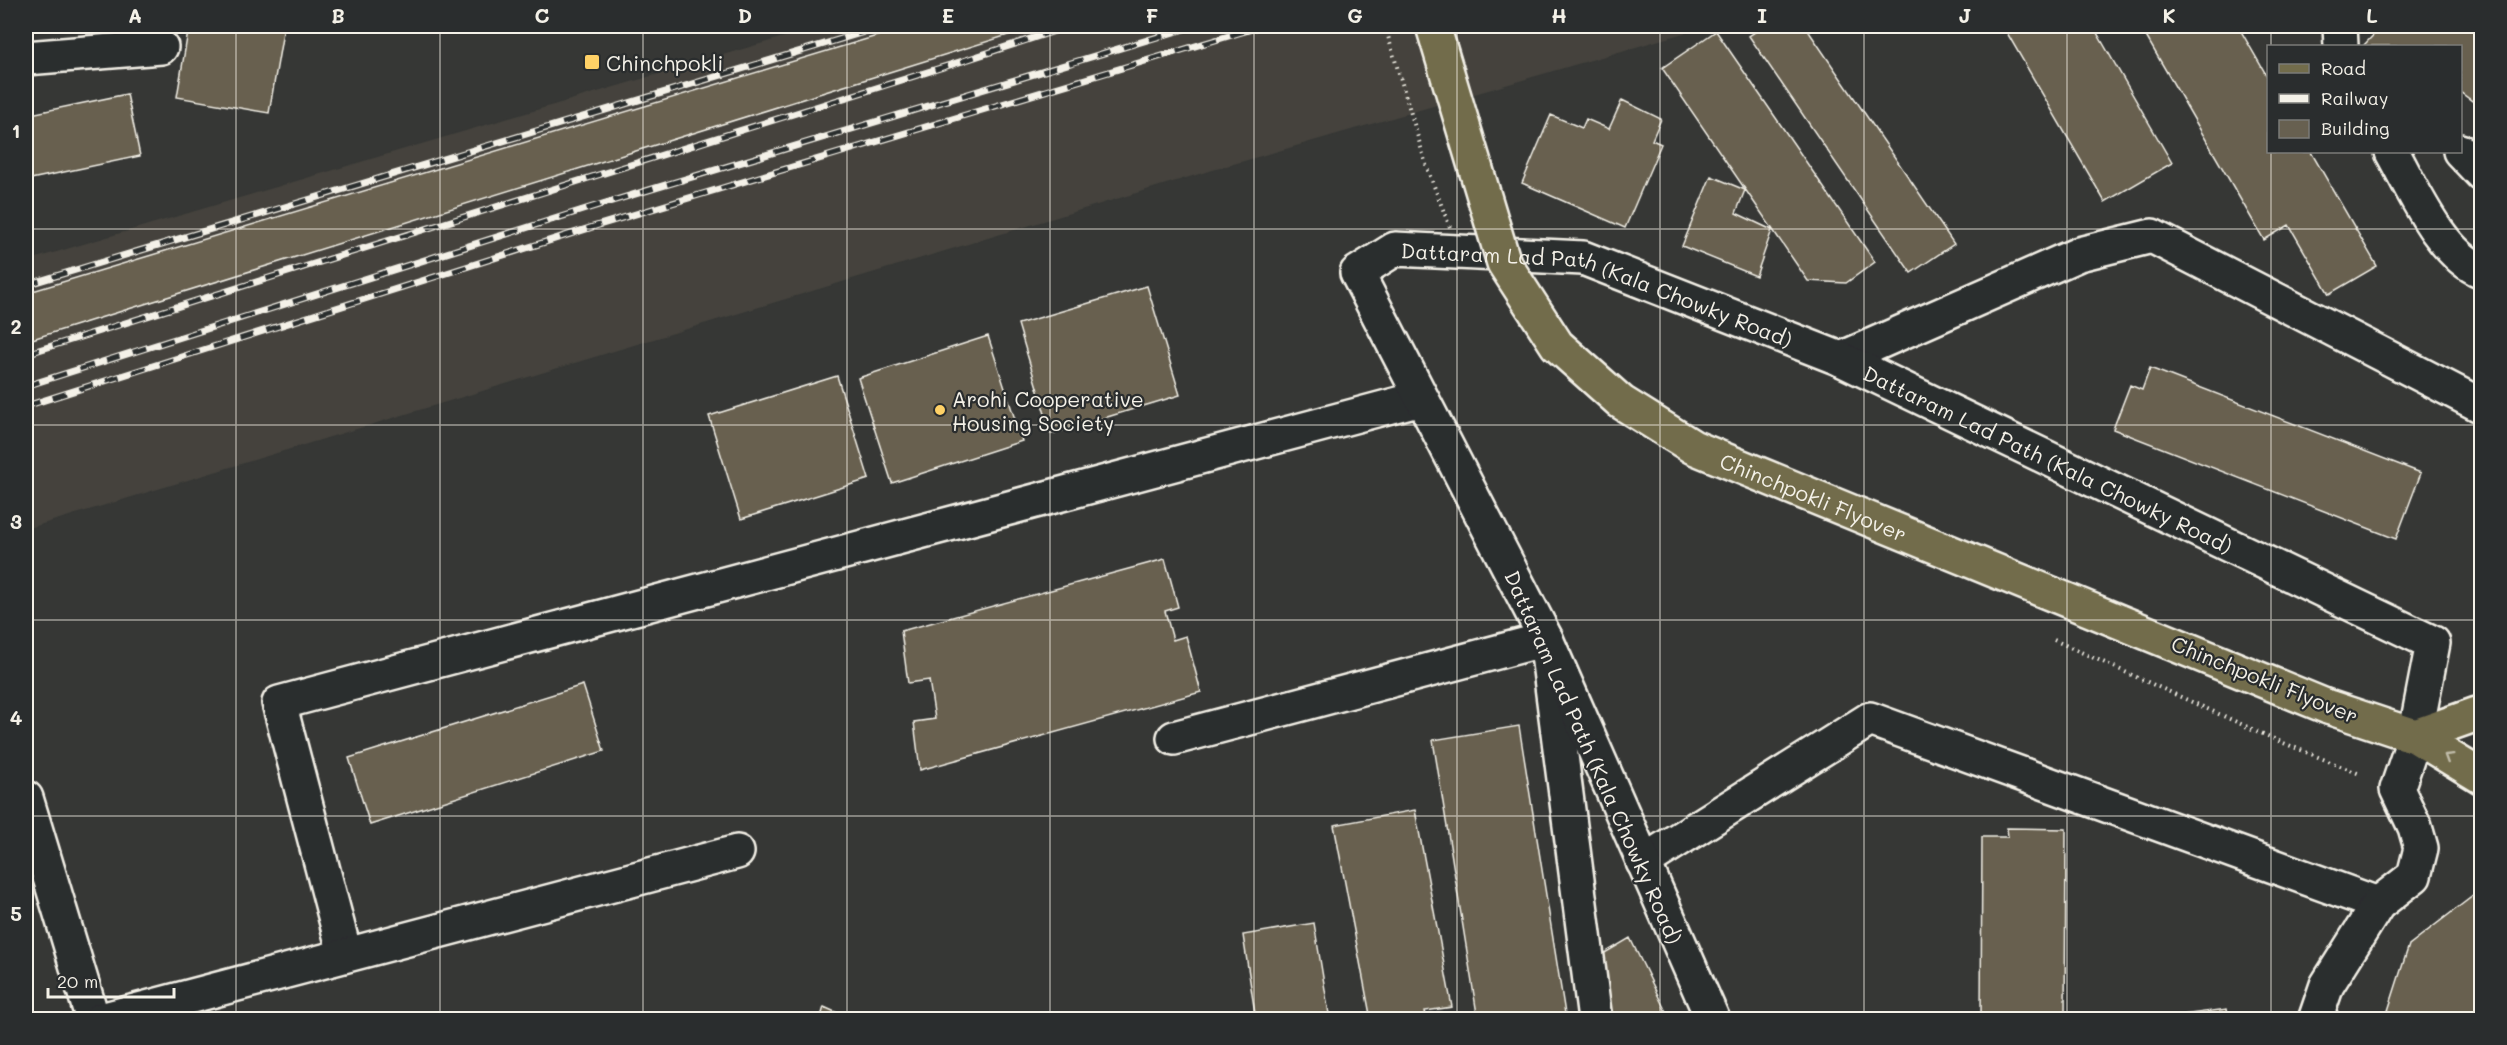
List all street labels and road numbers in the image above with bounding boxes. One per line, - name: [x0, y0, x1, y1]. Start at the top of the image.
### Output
- street label: Dattaram Lad Path (Kala Chowky Road): [1400, 236, 1797, 352]
- street label: Dattaram Lad Path (Kala Chowky Road): [1859, 358, 2237, 558]
- street label: Chinchpokli Flyover: [1716, 446, 1911, 547]
- street label: Dattaram Lad Path (Kala Chowky Road): [1499, 566, 1689, 948]
- street label: Chinchpokli Flyover: [2168, 629, 2362, 729]

